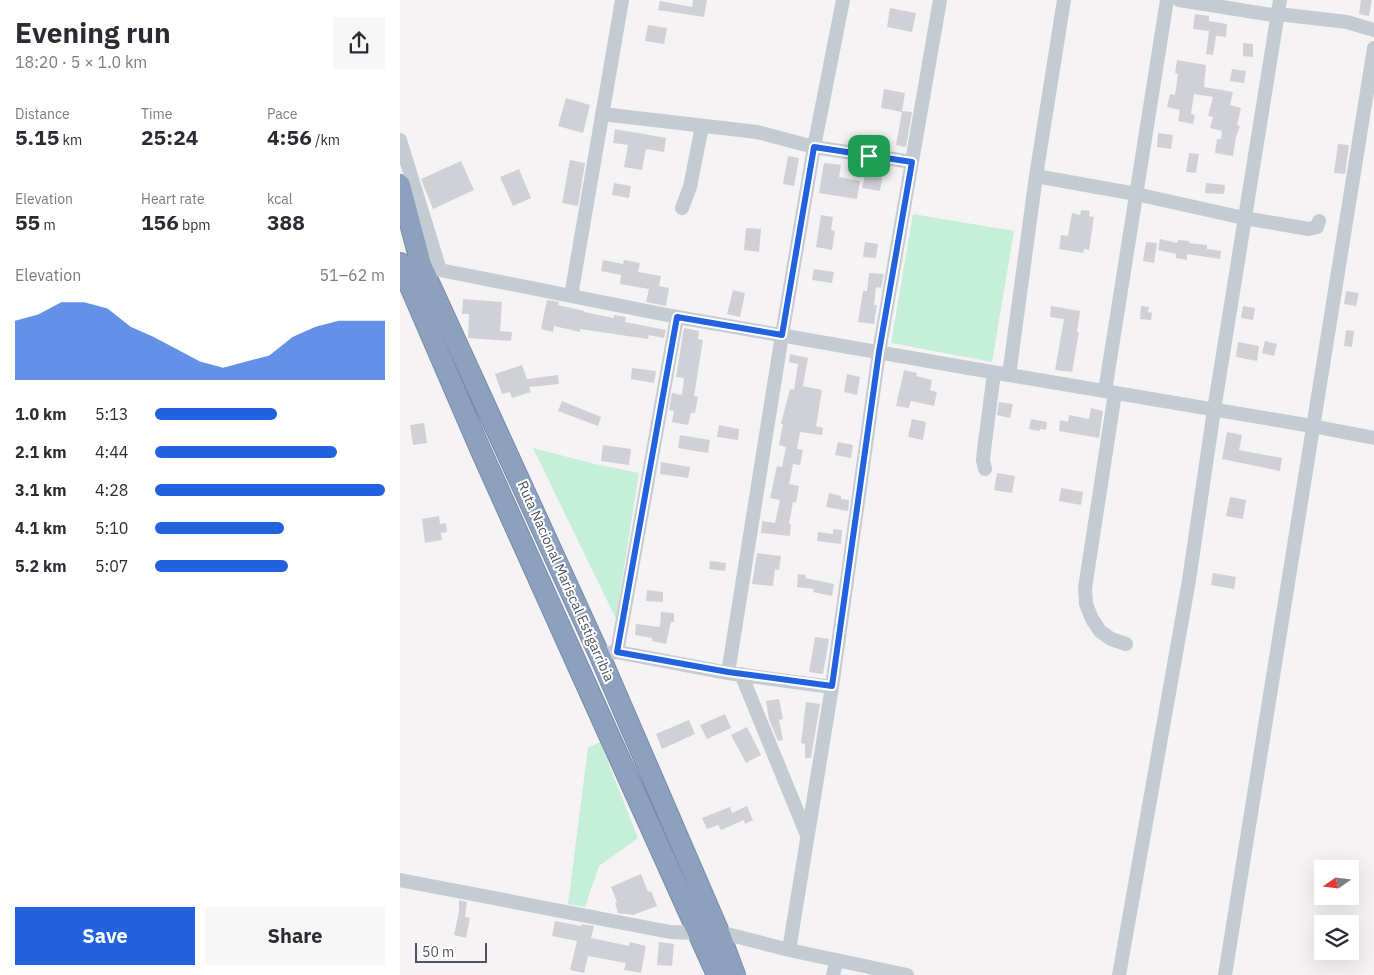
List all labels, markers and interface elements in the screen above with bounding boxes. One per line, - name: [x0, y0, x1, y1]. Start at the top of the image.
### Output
- text: Evening run: [15, 14, 171, 51]
- button: share: [333, 17, 385, 69]
- text: 18:20 · 5 × 1.0 km: [15, 52, 147, 72]
- text: Distance: [15, 105, 70, 123]
- text: Time: [141, 105, 172, 123]
- text: Pace: [267, 105, 297, 123]
- text: 5.15: [15, 123, 59, 151]
- text: 25:24: [141, 123, 198, 151]
- text: 4:56: [267, 123, 312, 151]
- text: km: [59, 131, 82, 149]
- text: /km: [312, 131, 340, 149]
- pin: [848, 135, 890, 177]
- icon: arrive: [855, 142, 883, 170]
- text: Elevation: [15, 190, 73, 208]
- text: Heart rate: [141, 190, 205, 208]
- text: kcal: [267, 190, 292, 208]
- text: 55: [15, 208, 40, 236]
- text: 156: [141, 208, 179, 236]
- text: 388: [267, 208, 305, 236]
- text: m: [40, 216, 56, 234]
- text: bpm: [179, 216, 211, 234]
- text: Elevation: [15, 265, 81, 285]
- text: 51–62 m: [319, 265, 385, 285]
- text: 1.0 km: [15, 404, 66, 424]
- text: 5:13: [95, 404, 128, 424]
- text: 2.1 km: [15, 442, 66, 462]
- text: 4:44: [95, 442, 128, 462]
- street label: Ruta Nacional Mariscal Estigarribia: [513, 478, 619, 685]
- text: 3.1 km: [15, 480, 66, 500]
- text: 4:28: [95, 480, 128, 500]
- text: 4.1 km: [15, 518, 66, 538]
- text: 5:10: [95, 518, 128, 538]
- text: 5.2 km: [15, 556, 66, 576]
- text: 5:07: [95, 556, 128, 576]
- north arrow: [1314, 860, 1359, 905]
- map controls: [1314, 860, 1359, 960]
- button: Save: [15, 907, 195, 965]
- button: Share: [205, 907, 385, 965]
- button: layers: [1314, 915, 1359, 960]
- scale bar: [415, 940, 488, 963]
- text: 50 m: [422, 943, 454, 961]

